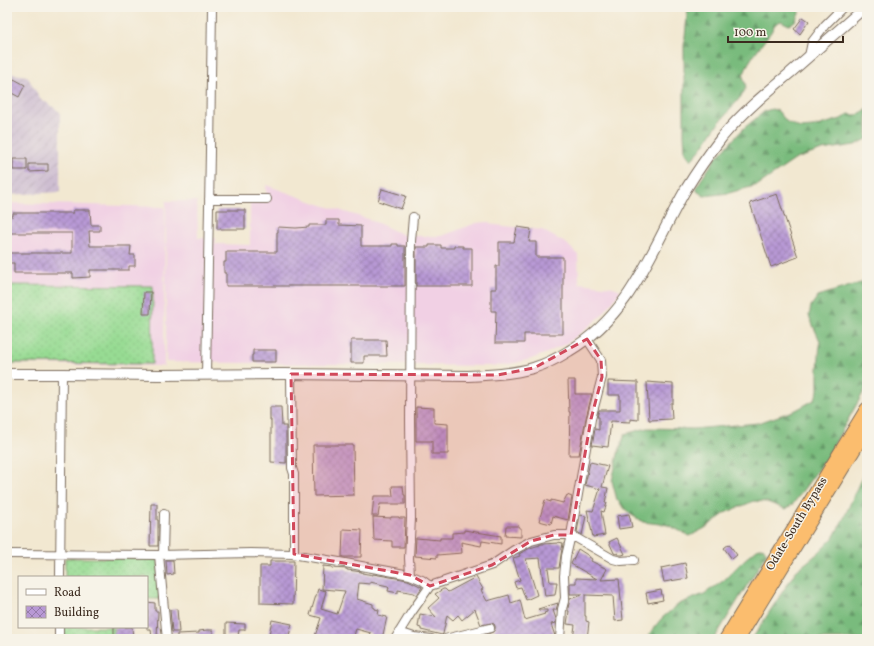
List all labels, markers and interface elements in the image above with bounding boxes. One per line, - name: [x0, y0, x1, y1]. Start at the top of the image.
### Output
- scale bar: [728, 18, 843, 44]
- text: 100 m: [734, 25, 767, 41]
- street label: Odate-South Bypass: [763, 474, 831, 574]
- legend: [18, 576, 148, 628]
- text: Road: [54, 585, 81, 601]
- text: Building: [54, 605, 99, 621]

